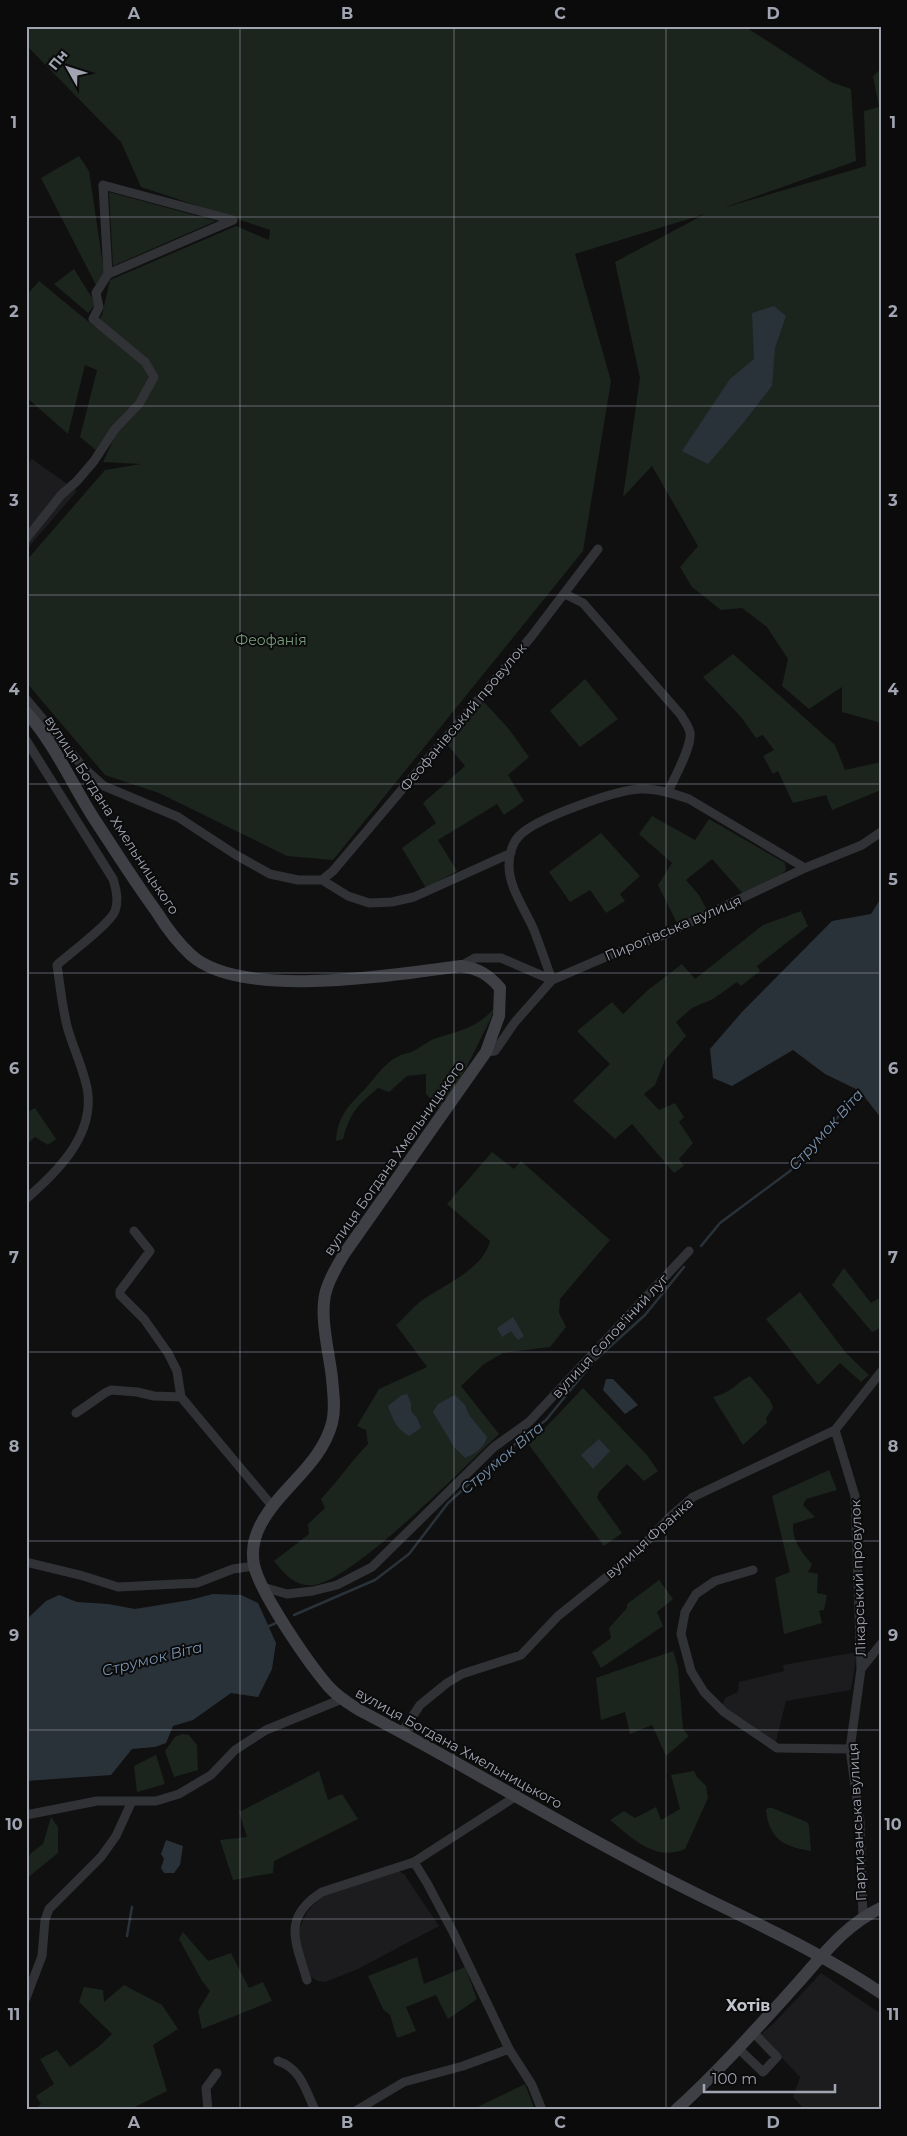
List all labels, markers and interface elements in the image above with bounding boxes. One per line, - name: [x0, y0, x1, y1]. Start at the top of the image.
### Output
- text: A: [127, 4, 141, 23]
- text: B: [341, 4, 353, 23]
- text: C: [554, 4, 566, 23]
- text: D: [766, 4, 780, 23]
- north arrow: [42, 42, 92, 92]
- text: Пн: [44, 46, 72, 74]
- text: 1: [11, 113, 17, 132]
- text: 1: [890, 113, 896, 132]
- text: 2: [9, 302, 19, 321]
- text: 2: [888, 302, 898, 321]
- text: 3: [8, 491, 19, 510]
- text: 3: [887, 491, 898, 510]
- park label: Феофанія: [235, 631, 307, 649]
- street label: Феофанівський провулок: [396, 639, 530, 795]
- text: 4: [8, 680, 20, 699]
- text: 4: [887, 680, 899, 699]
- street label: вулиця Богдана Хмельницького: [41, 712, 183, 918]
- text: 5: [9, 870, 19, 889]
- text: 5: [888, 870, 898, 889]
- street label: Пирогівська вулиця: [602, 891, 744, 965]
- street label: вулиця Богдана Хмельницького: [320, 1057, 468, 1259]
- text: 6: [9, 1059, 19, 1078]
- text: 6: [888, 1059, 898, 1078]
- water label: Струмок Віта: [784, 1085, 867, 1174]
- text: 7: [9, 1248, 19, 1267]
- text: 7: [888, 1248, 898, 1267]
- street label: вулиця Солов'їний луг: [548, 1270, 673, 1402]
- water label: Струмок Віта: [456, 1417, 547, 1498]
- text: 8: [9, 1437, 19, 1456]
- text: 8: [888, 1437, 898, 1456]
- street label: вулиця Франка: [601, 1494, 697, 1582]
- street label: Лікарський провулок: [846, 1499, 870, 1657]
- text: 9: [9, 1626, 19, 1645]
- text: 9: [888, 1626, 898, 1645]
- water label: Струмок Віта: [100, 1637, 204, 1680]
- street label: вулиця Богдана Хмельницького: [352, 1683, 566, 1813]
- street label: Партизанська вулиця: [844, 1742, 870, 1902]
- text: 10: [5, 1815, 23, 1834]
- text: 10: [884, 1815, 902, 1834]
- district label: Хотів: [726, 1996, 770, 2015]
- text: 11: [8, 2005, 20, 2024]
- text: 11: [887, 2005, 899, 2024]
- scale bar: [704, 2061, 836, 2093]
- text: 100 m: [712, 2069, 757, 2088]
- text: A: [127, 2113, 141, 2132]
- text: B: [341, 2113, 353, 2132]
- text: C: [554, 2113, 566, 2132]
- text: D: [766, 2113, 780, 2132]

